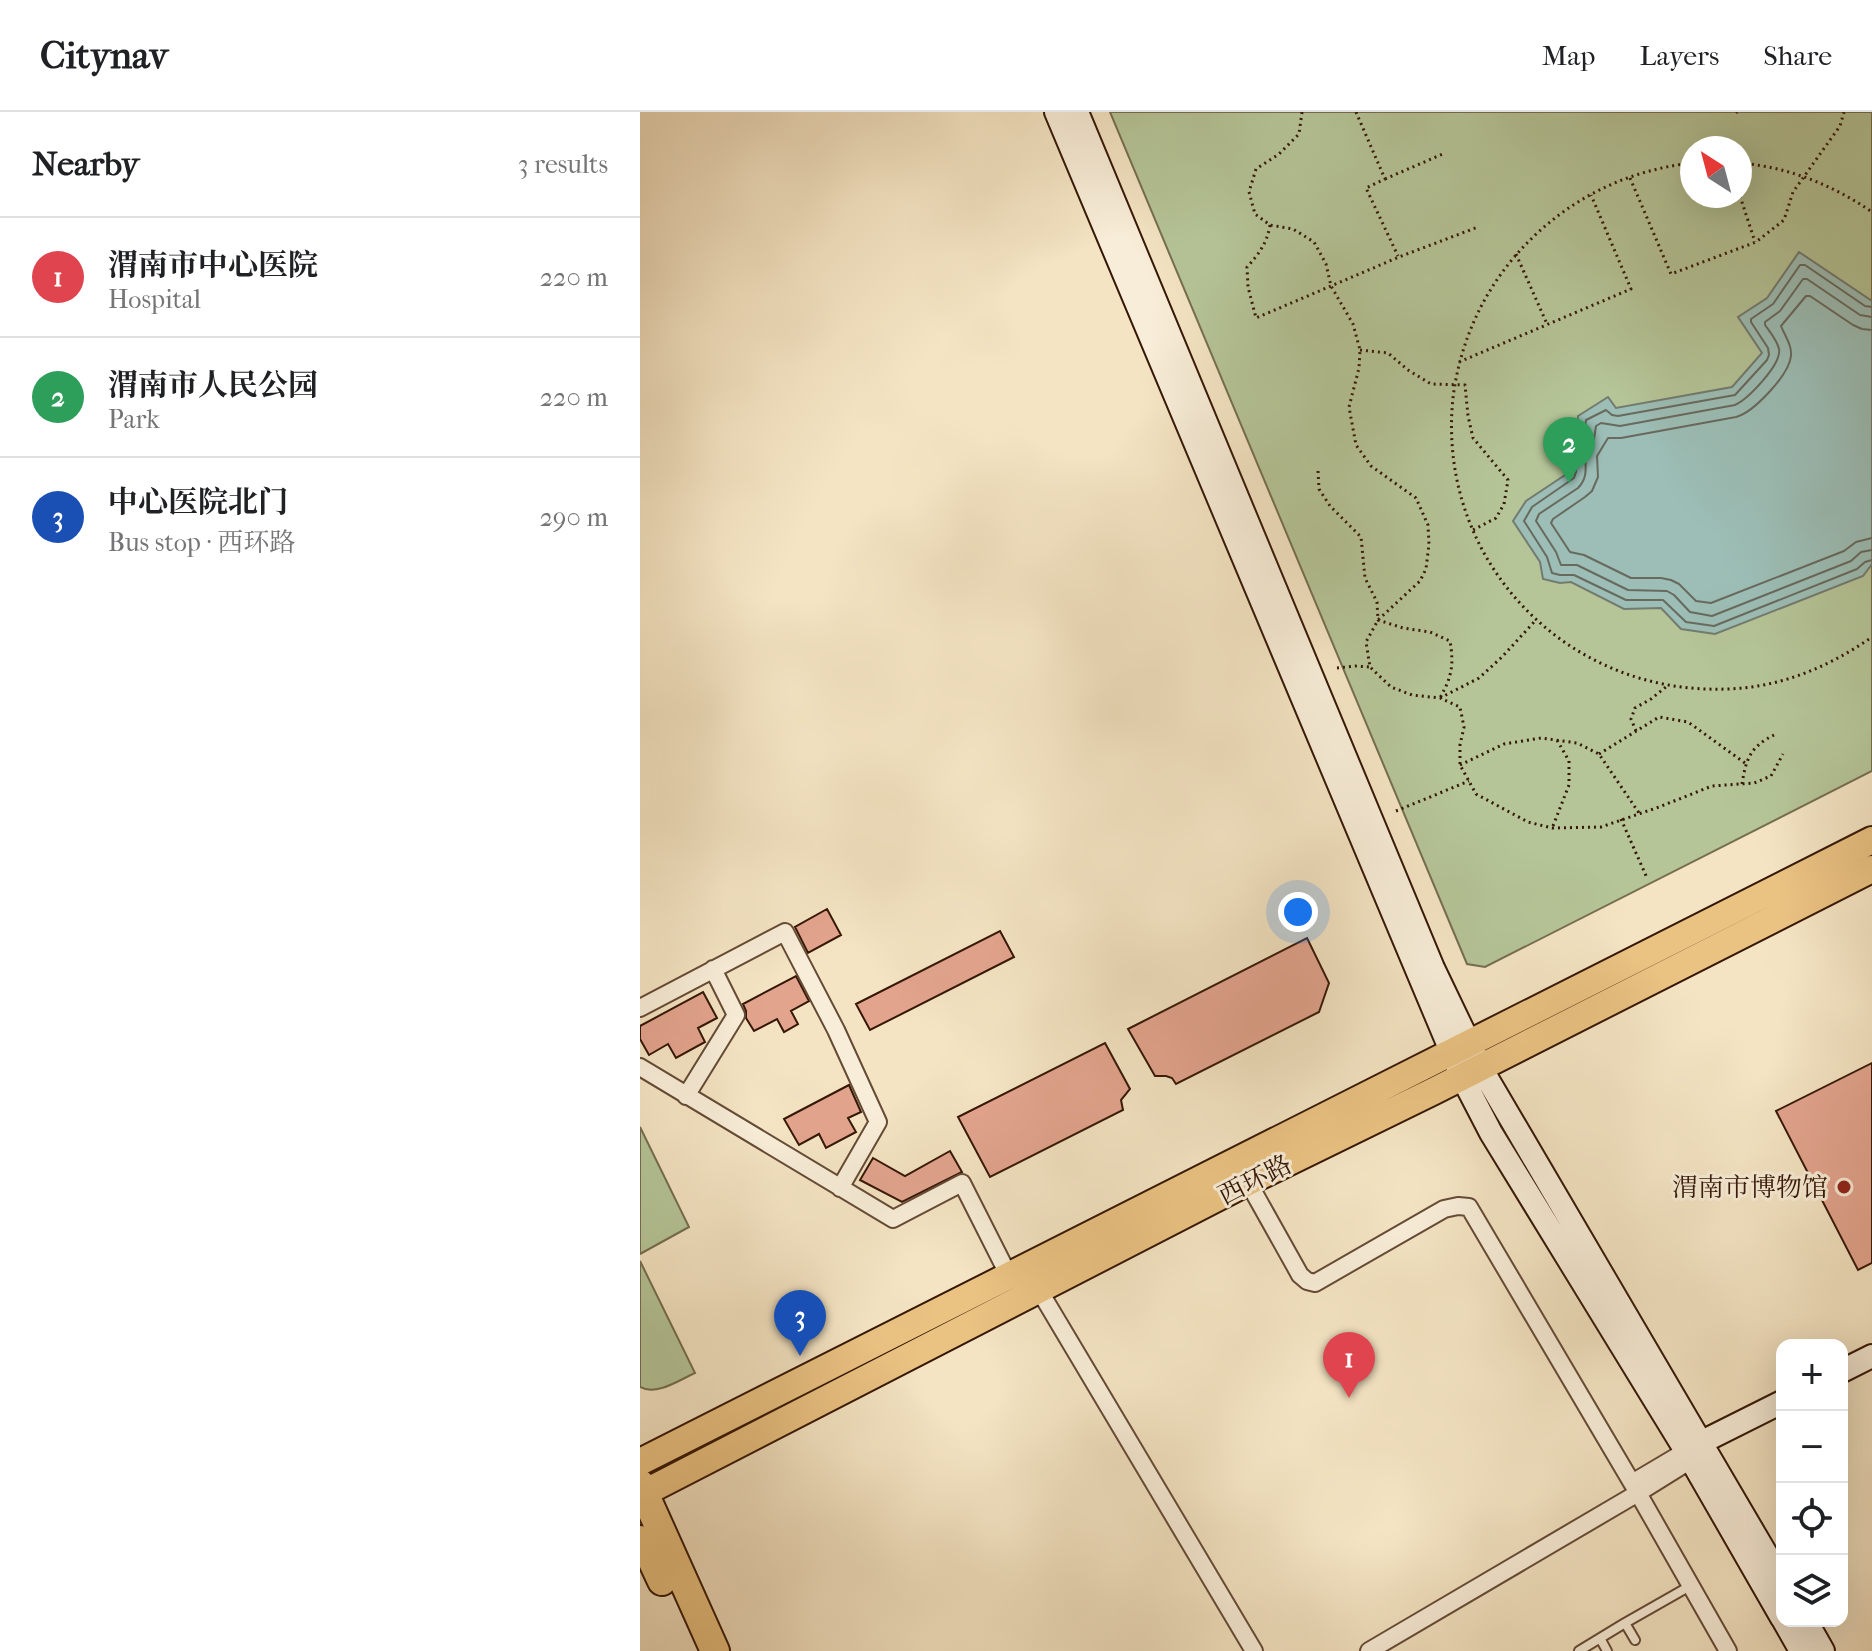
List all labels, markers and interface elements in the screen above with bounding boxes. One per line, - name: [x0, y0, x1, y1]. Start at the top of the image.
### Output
- text: Citynav: [40, 33, 168, 78]
- text: Map: [1542, 39, 1595, 72]
- text: Layers: [1639, 39, 1719, 72]
- text: Share: [1763, 39, 1832, 72]
- north arrow: [1680, 136, 1752, 208]
- text: Nearby: [32, 144, 139, 184]
- text: 3 results: [518, 149, 608, 180]
- text: 渭南市中心医院: [108, 248, 318, 283]
- text: 1: [53, 262, 63, 293]
- text: 220 m: [540, 262, 608, 293]
- text: Hospital: [108, 284, 201, 315]
- text: 渭南市人民公园: [108, 368, 318, 403]
- text: 2: [51, 382, 65, 413]
- text: 220 m: [540, 382, 608, 413]
- text: Park: [108, 404, 160, 435]
- pin: 2: [1543, 417, 1595, 483]
- text: 中心医院北门: [108, 485, 288, 520]
- text: 3: [53, 502, 63, 533]
- text: 290 m: [539, 502, 608, 533]
- text: Bus stop · 西环路: [108, 527, 295, 558]
- your location: [1278, 892, 1318, 932]
- street label: 西环路: [1213, 1148, 1297, 1212]
- place label: 渭南市博物馆: [1672, 1172, 1828, 1203]
- marker: 渭南市博物馆: [1835, 1178, 1853, 1196]
- pin: 3: [774, 1290, 826, 1356]
- pin: 1: [1323, 1332, 1375, 1398]
- map controls: [1776, 1339, 1848, 1627]
- button: +: [1776, 1339, 1848, 1411]
- button: −: [1776, 1411, 1848, 1483]
- button: locate: [1776, 1483, 1848, 1555]
- button: layers: [1776, 1555, 1848, 1627]

